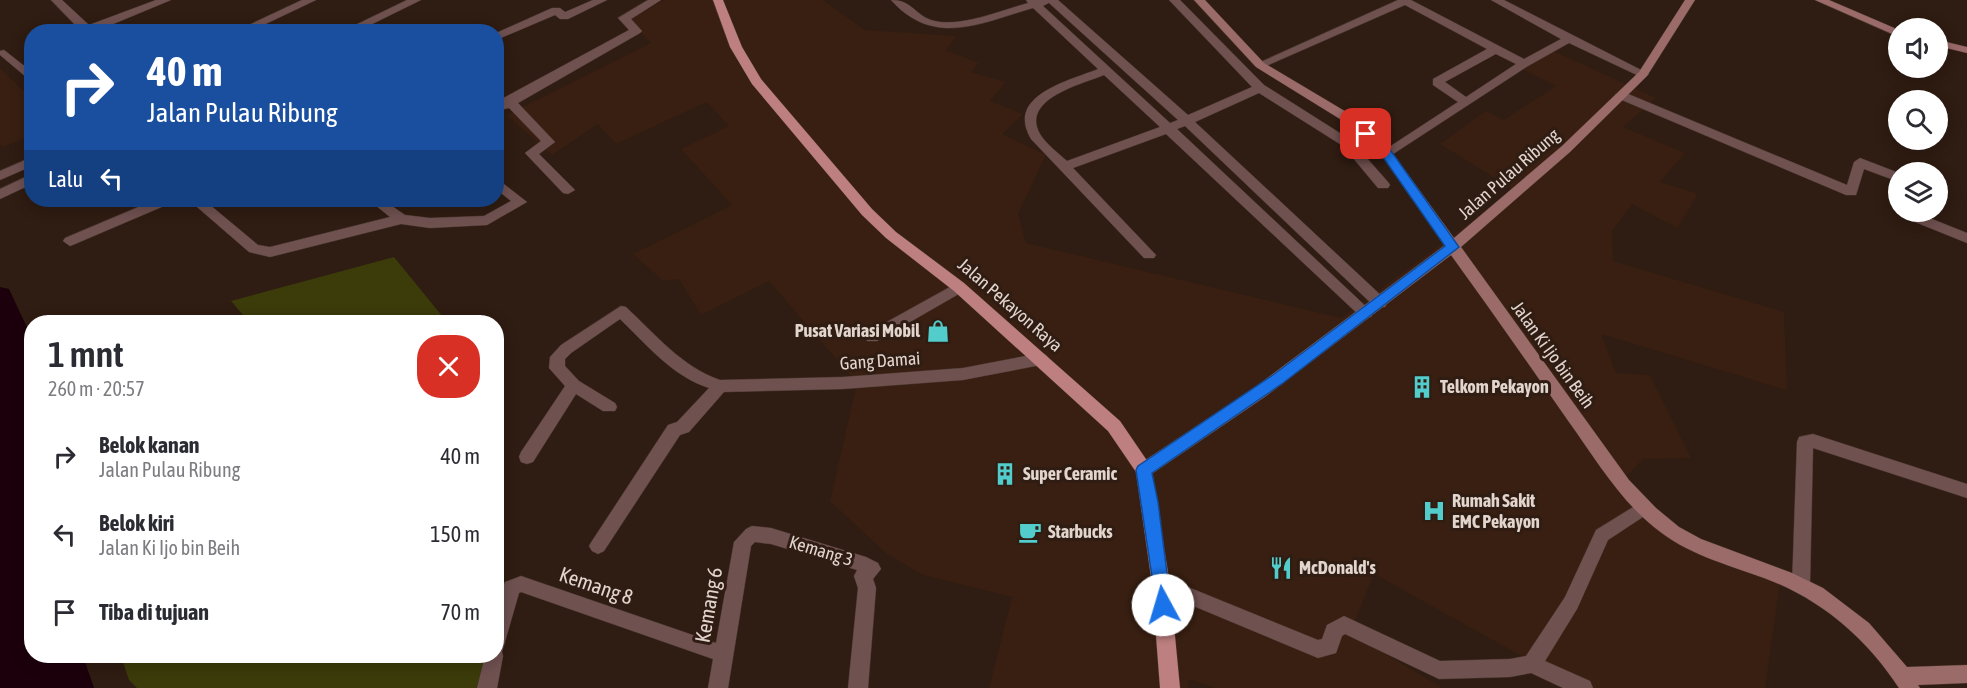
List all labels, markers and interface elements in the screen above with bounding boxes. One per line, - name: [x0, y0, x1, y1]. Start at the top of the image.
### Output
- map controls: [1888, 18, 1948, 222]
- button: sound: [1888, 18, 1948, 78]
- text: 40 m: [147, 47, 222, 95]
- icon: right: [48, 48, 126, 126]
- button: search: [1888, 90, 1948, 150]
- text: Jalan Pulau Ribung: [147, 97, 338, 128]
- pin: [1340, 108, 1391, 159]
- icon: arrive: [1349, 117, 1382, 150]
- street label: Jalan Pulau Ribung: [1454, 124, 1564, 223]
- icon: left: [95, 162, 128, 195]
- button: layers: [1888, 162, 1948, 222]
- text: Lalu: [48, 166, 83, 192]
- street label: Jalan Pekayon Raya: [954, 254, 1067, 356]
- street label: Jalan Ki Ijo bin Beih: [1508, 297, 1599, 412]
- shop icon: Pusat Variasi Mobil: [925, 318, 951, 344]
- place label: Pusat Variasi Mobil: [795, 320, 920, 341]
- text: 1 mnt: [48, 333, 124, 375]
- button: close: [417, 335, 480, 398]
- street label: Gang Damai: [839, 347, 921, 374]
- building icon: Telkom Pekayon: [1409, 374, 1435, 400]
- place label: Telkom Pekayon: [1440, 376, 1549, 397]
- text: 260 m · 20:57: [48, 377, 145, 400]
- text: Belok kanan: [99, 432, 200, 458]
- icon: right: [48, 440, 81, 473]
- text: 40 m: [440, 443, 480, 469]
- text: Jalan Pulau Ribung: [99, 458, 240, 481]
- building icon: Super Ceramic: [992, 461, 1018, 487]
- place label: Super Ceramic: [1023, 463, 1117, 484]
- place label: Rumah Sakit EMC Pekayon: [1452, 490, 1540, 532]
- hospital icon: Rumah Sakit EMC Pekayon: [1421, 498, 1447, 524]
- text: Belok kiri: [99, 510, 174, 536]
- icon: left: [48, 518, 81, 551]
- cafe icon: Starbucks: [1017, 519, 1043, 545]
- text: 150 m: [430, 521, 480, 547]
- place label: Starbucks: [1048, 521, 1113, 542]
- street label: Kemang 3: [787, 531, 855, 570]
- text: Jalan Ki Ijo bin Beih: [99, 536, 240, 559]
- restaurant icon: McDonald's: [1268, 555, 1294, 581]
- place label: McDonald's: [1299, 557, 1376, 578]
- street label: Kemang 8: [556, 561, 636, 609]
- street label: Kemang 6: [690, 565, 726, 644]
- position arrow: [1131, 573, 1195, 637]
- icon: arrive: [48, 596, 81, 629]
- text: Tiba di tujuan: [99, 599, 209, 625]
- text: 70 m: [440, 599, 480, 625]

